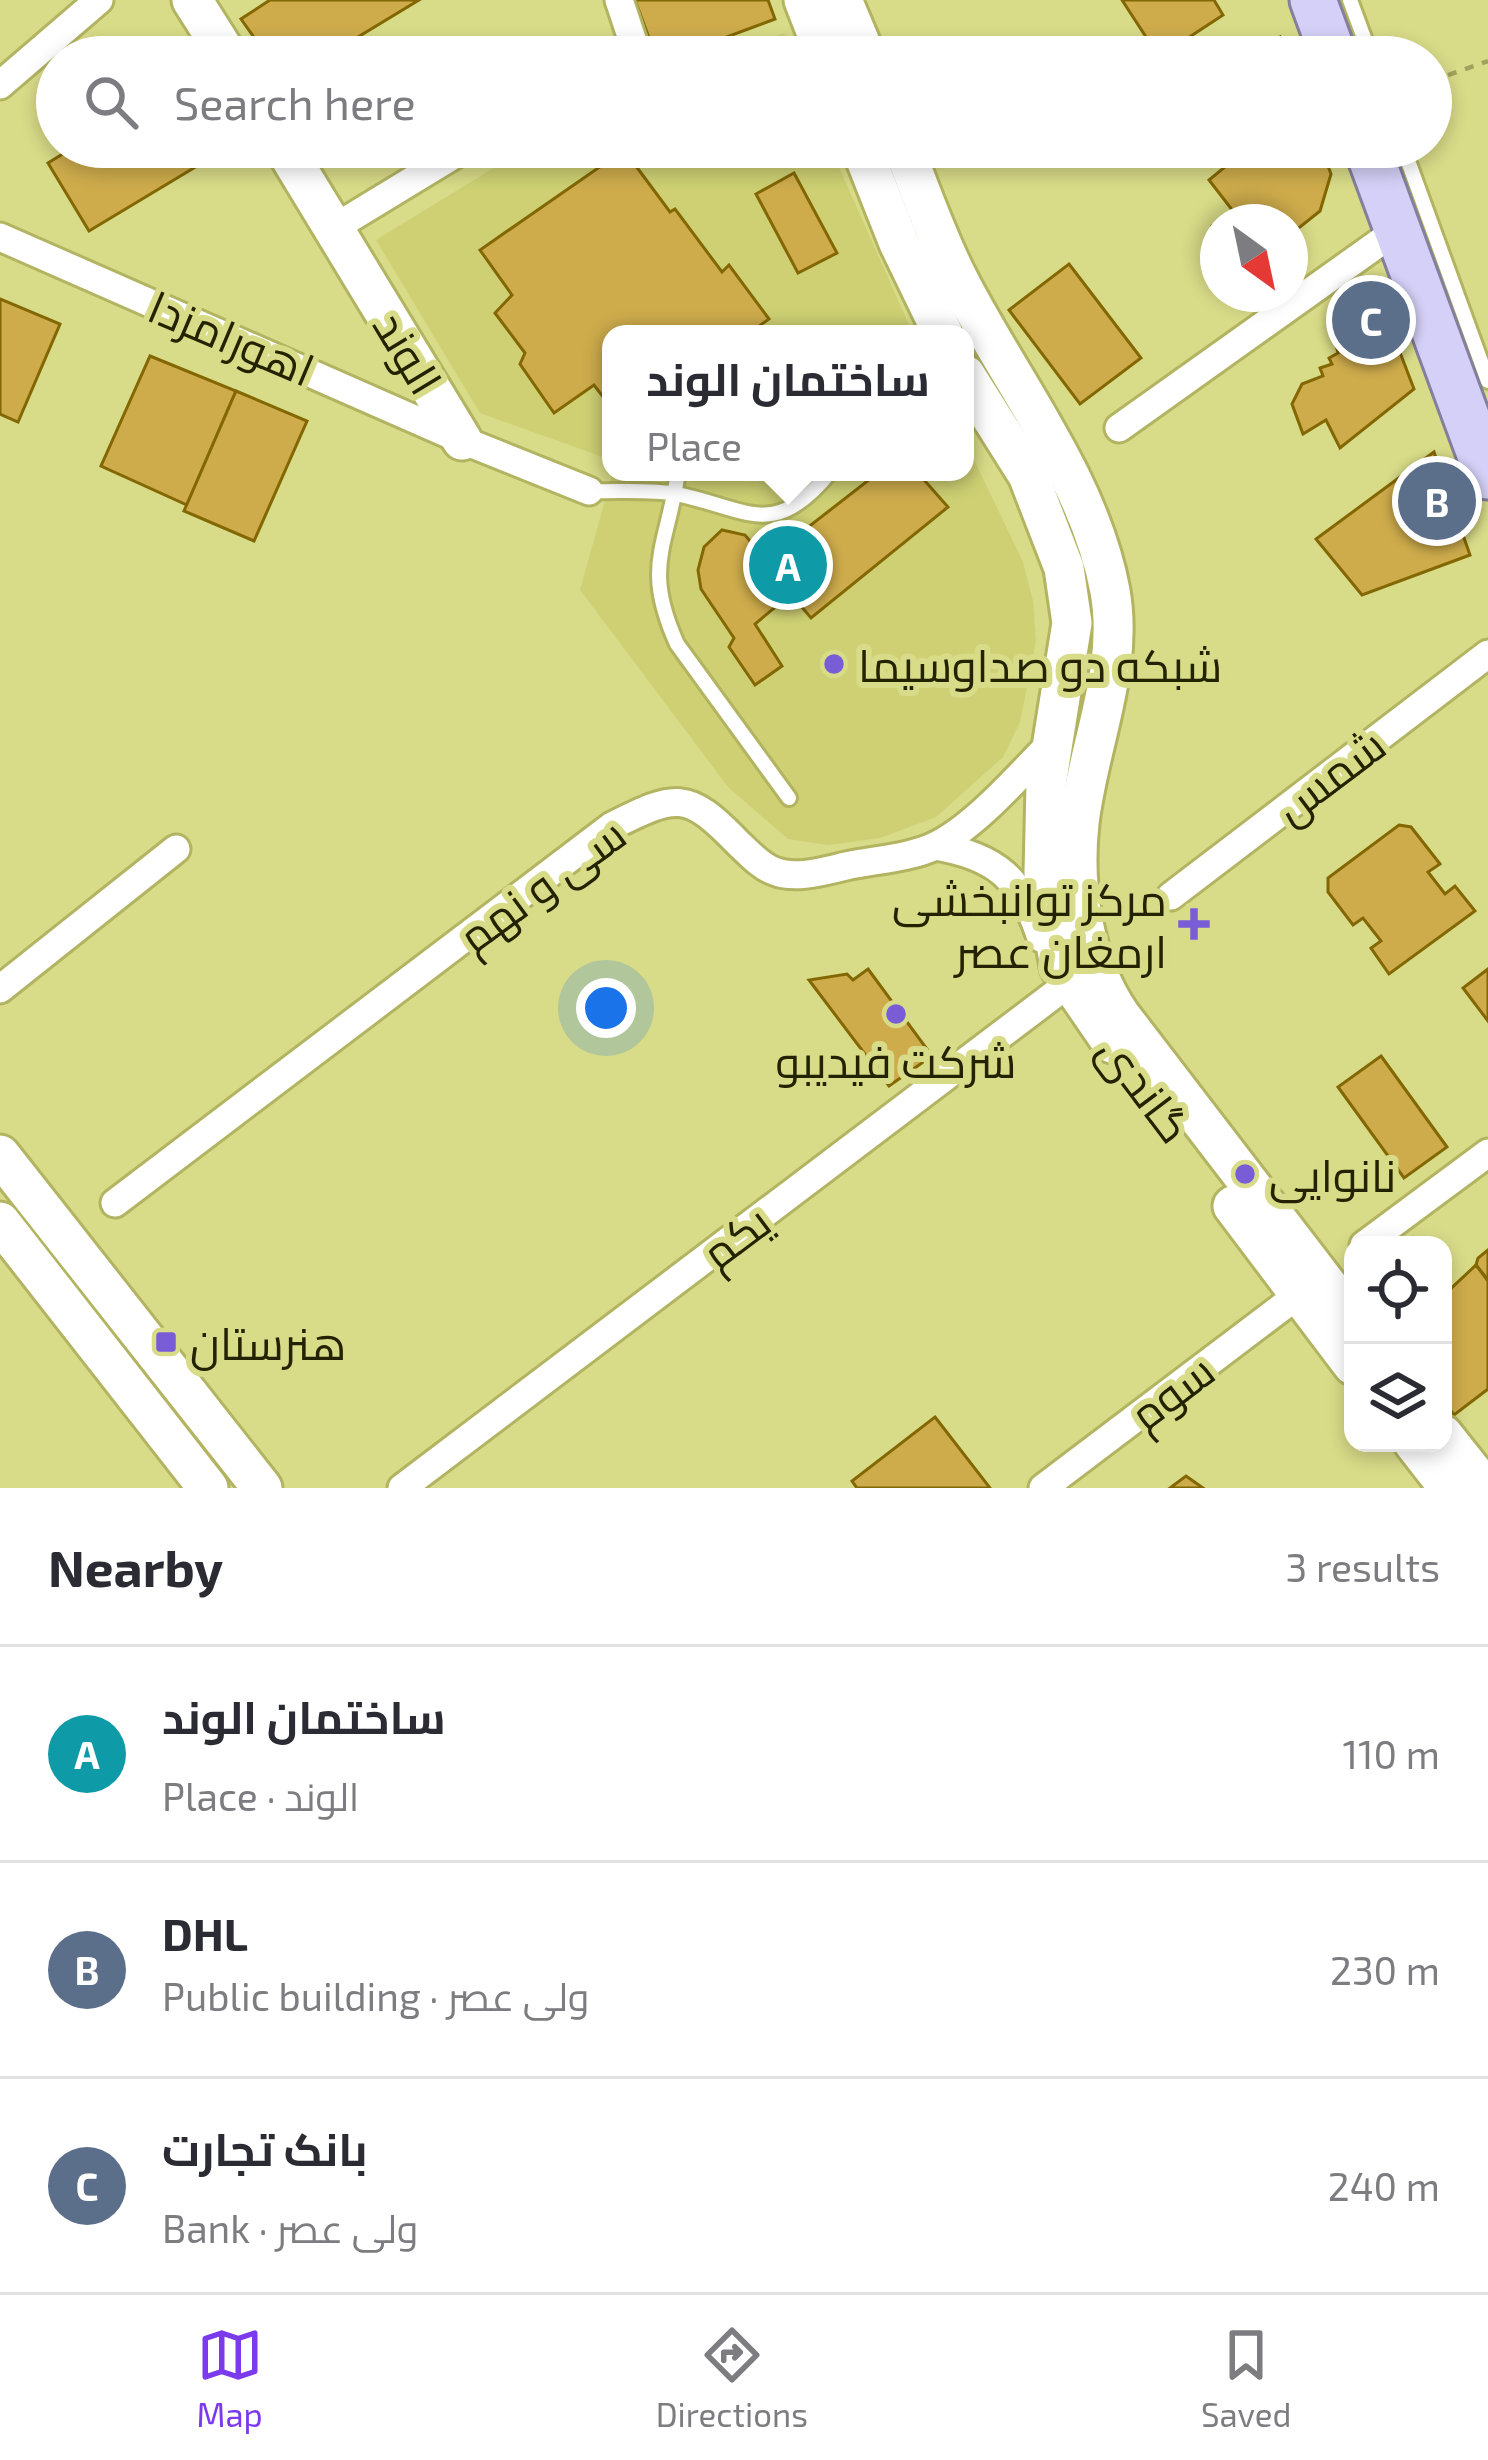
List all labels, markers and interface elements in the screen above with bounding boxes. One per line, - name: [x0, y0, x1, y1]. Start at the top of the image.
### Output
- search box: [36, 36, 1452, 168]
- icon: search: [78, 69, 144, 135]
- text: Search here: [174, 75, 416, 129]
- north arrow: [1200, 204, 1308, 312]
- pin: C: [1332, 275, 1410, 365]
- street label: اهورامزدا: [141, 278, 323, 397]
- street label: الوند: [363, 301, 454, 404]
- popup: [602, 325, 974, 481]
- text: ساختمان الوند: [646, 351, 930, 405]
- text: Place: [646, 422, 742, 469]
- pin: B: [1398, 456, 1476, 546]
- pin: A: [749, 520, 827, 610]
- place label: شبکه دو صداوسیما: [858, 637, 1222, 692]
- marker: شبکه دو صداوسیما: [821, 651, 847, 677]
- street label: شمس: [1263, 716, 1396, 836]
- street label: سی و نهم: [447, 805, 638, 967]
- place label: مرکز توانبخشی ارمغان عصر: [892, 871, 1167, 979]
- marker: مرکز توانبخشی ارمغان عصر: [1178, 908, 1210, 940]
- your location: [576, 978, 636, 1038]
- marker: شرکت فیدیبو: [883, 1001, 909, 1027]
- street label: گاندی: [1087, 1024, 1204, 1153]
- place label: شرکت فیدیبو: [776, 1033, 1016, 1088]
- place label: نانوایی: [1269, 1147, 1396, 1204]
- marker: نانوایی: [1232, 1161, 1258, 1187]
- street label: یکم: [690, 1193, 783, 1284]
- map controls: [1344, 1236, 1452, 1452]
- button: locate: [1344, 1236, 1452, 1344]
- place label: هنرستان: [190, 1315, 346, 1371]
- marker: هنرستان: [153, 1329, 179, 1355]
- street label: سوم: [1118, 1342, 1227, 1445]
- button: layers: [1344, 1344, 1452, 1452]
- text: Nearby: [48, 1536, 223, 1597]
- text: 3 results: [1286, 1543, 1440, 1590]
- text: ساختمان الوند: [162, 1689, 446, 1743]
- text: A: [74, 1730, 100, 1777]
- text: 110 m: [1343, 1730, 1440, 1777]
- text: Place · الوند: [162, 1772, 359, 1819]
- text: DHL: [162, 1906, 248, 1960]
- text: B: [75, 1946, 99, 1993]
- text: 230 m: [1330, 1946, 1440, 1993]
- text: Public building · ولی عصر: [162, 1972, 589, 2019]
- text: بانک تجارت: [162, 2121, 367, 2175]
- text: C: [76, 2162, 98, 2209]
- text: 240 m: [1328, 2162, 1440, 2209]
- text: Bank · ولی عصر: [162, 2204, 418, 2251]
- tab: Map: [197, 2322, 263, 2434]
- tab: Directions: [656, 2322, 808, 2434]
- tab: Saved: [1201, 2322, 1291, 2434]

